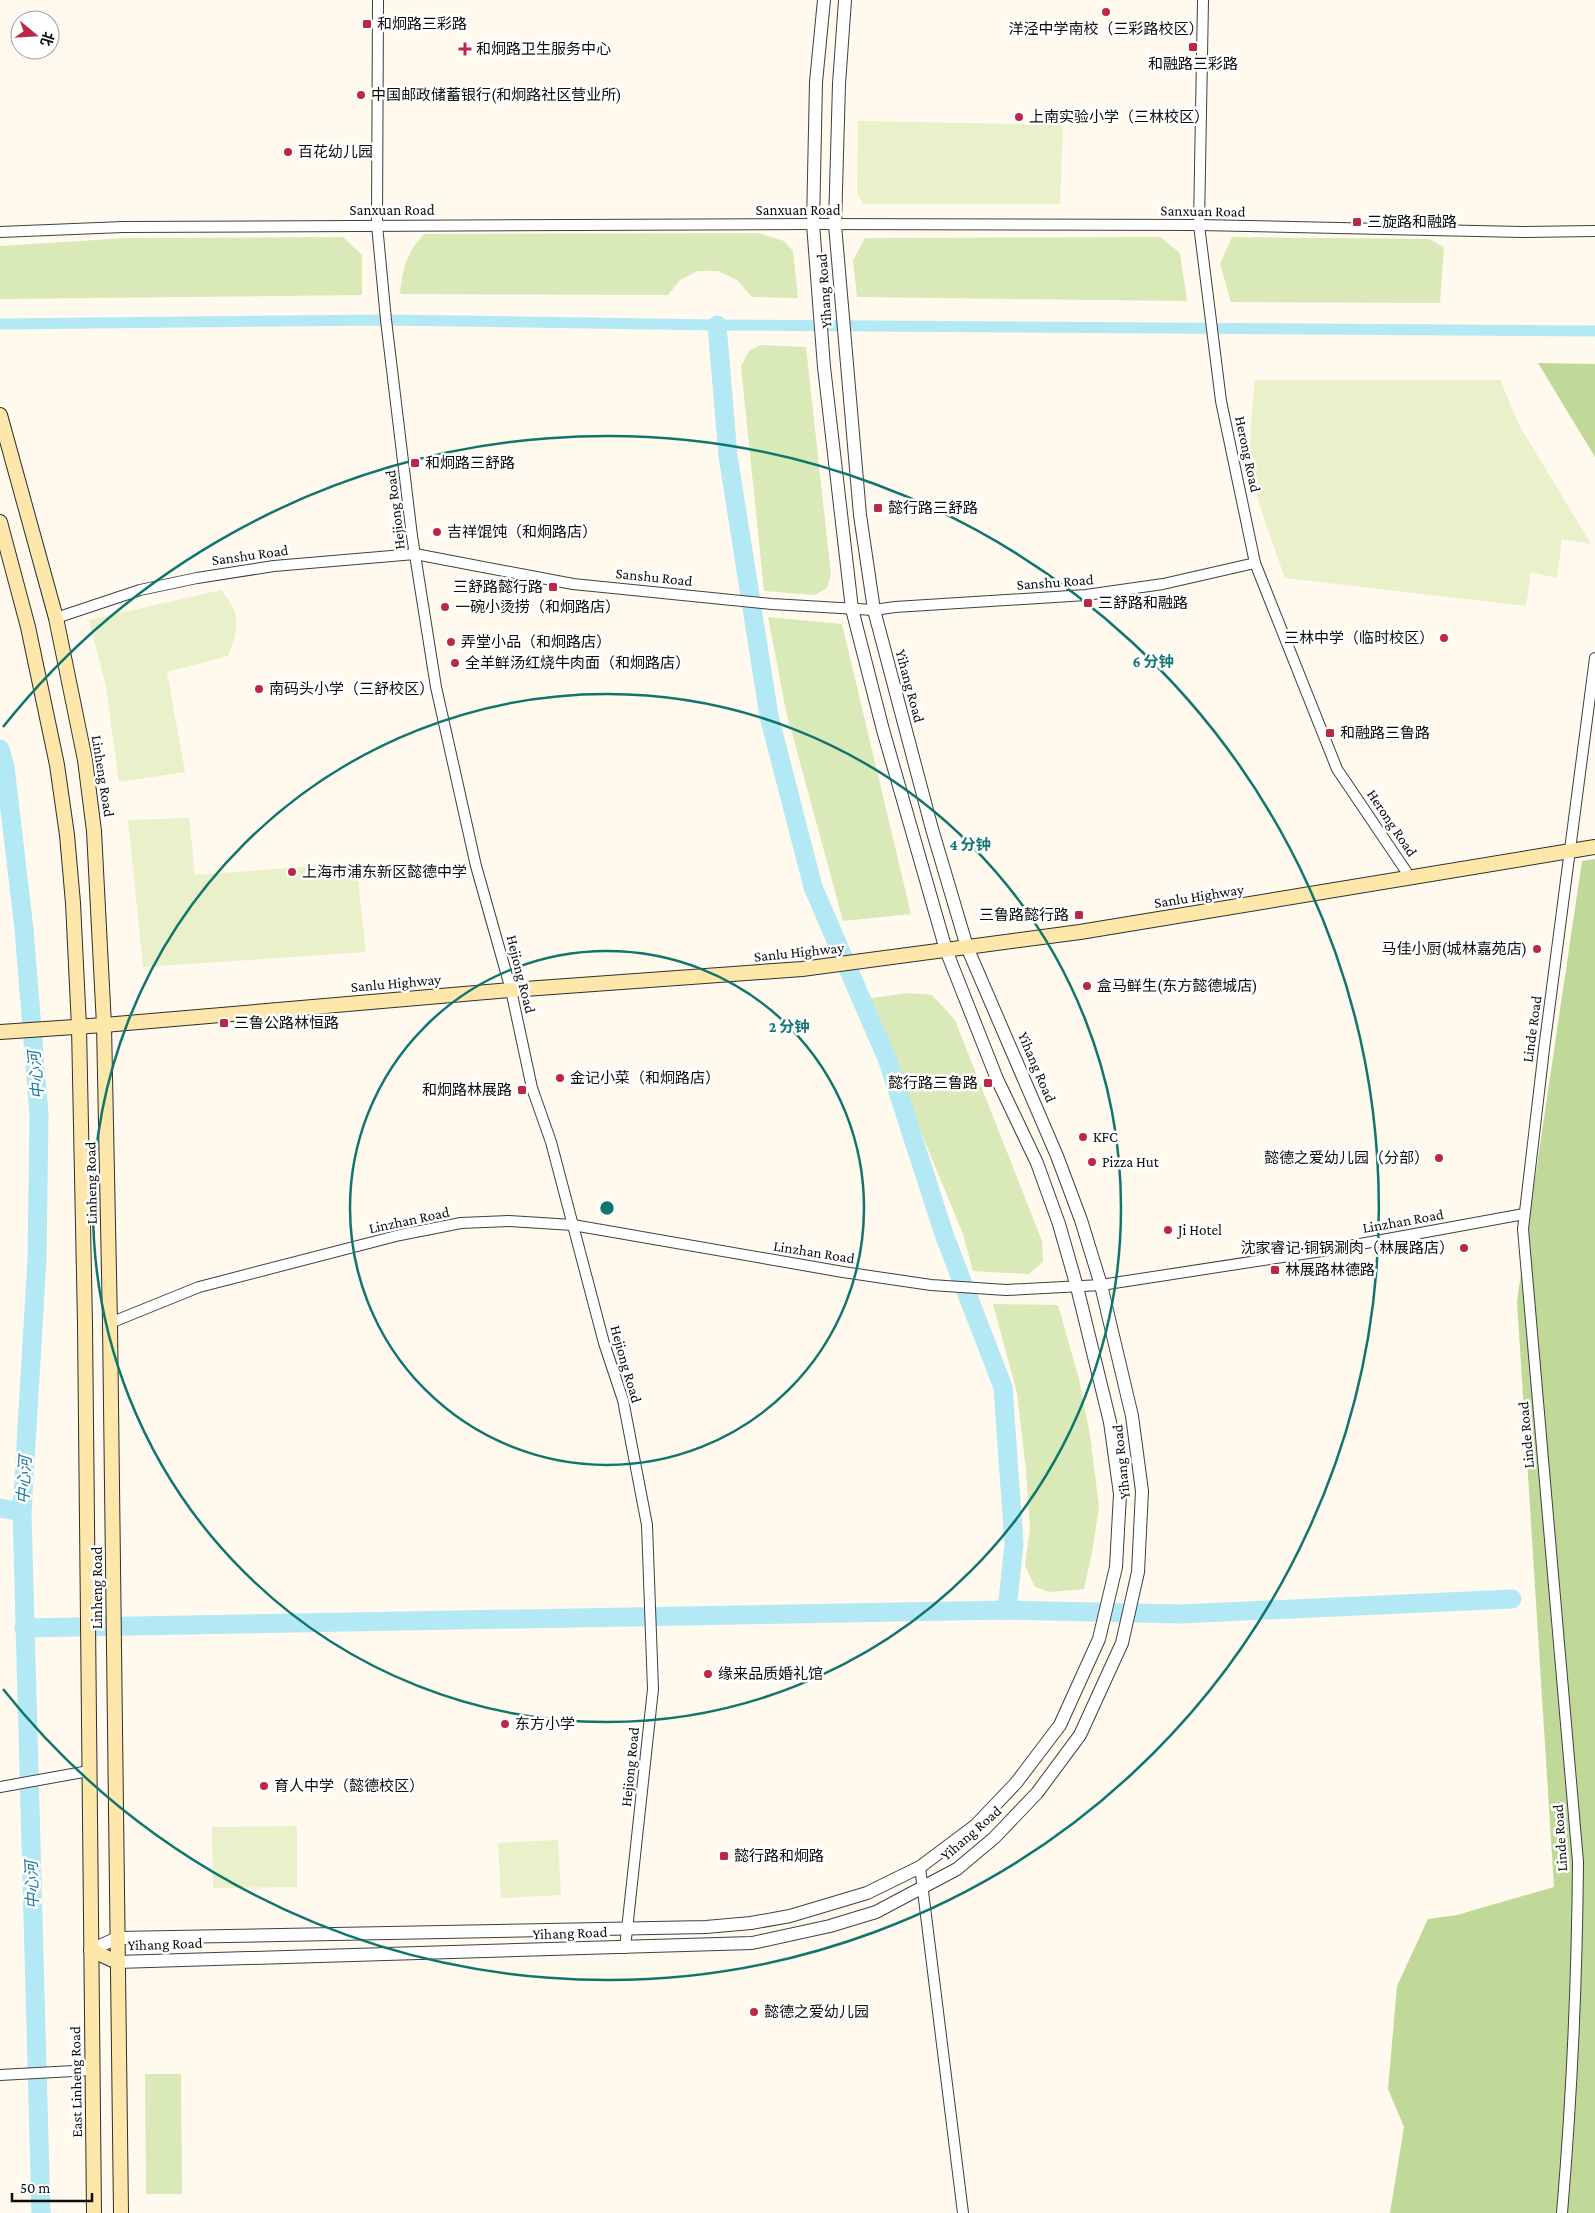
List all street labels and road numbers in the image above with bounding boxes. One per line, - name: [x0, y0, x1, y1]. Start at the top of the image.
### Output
- street label: Sanxuan Road: [349, 202, 435, 218]
- street label: Sanxuan Road: [755, 202, 841, 218]
- street label: Sanxuan Road: [1160, 202, 1246, 220]
- street label: Yihang Road: [813, 253, 836, 329]
- street label: Herong Road: [1231, 414, 1264, 494]
- street label: Hejiong Road: [382, 469, 409, 551]
- street label: Sanshu Road: [211, 542, 289, 568]
- street label: Sanshu Road: [615, 565, 693, 589]
- street label: Sanshu Road: [1016, 571, 1094, 593]
- street label: Yihang Road: [892, 648, 927, 725]
- street label: Linheng Road: [88, 734, 117, 818]
- street label: Herong Road: [1363, 786, 1420, 860]
- street label: Sanlu Highway: [1153, 881, 1245, 912]
- street label: Hejiong Road: [503, 933, 538, 1015]
- street label: Sanlu Highway: [753, 939, 845, 966]
- street label: Sanlu Highway: [350, 971, 442, 996]
- street label: Linde Road: [1519, 995, 1545, 1063]
- street label: Yihang Road: [1014, 1029, 1059, 1105]
- street label: Linheng Road: [82, 1141, 101, 1224]
- street label: Linzhan Road: [367, 1204, 451, 1236]
- street label: Linzhan Road: [1361, 1206, 1445, 1236]
- street label: Linzhan Road: [772, 1238, 856, 1266]
- street label: Hejiong Road: [606, 1323, 645, 1405]
- street label: Linde Road: [1515, 1401, 1537, 1469]
- street label: Yihang Road: [1109, 1424, 1134, 1500]
- street label: Linheng Road: [89, 1547, 106, 1629]
- street label: Hejiong Road: [618, 1726, 643, 1808]
- street label: Yihang Road: [937, 1802, 1005, 1864]
- street label: Linde Road: [1550, 1804, 1570, 1872]
- street label: Yihang Road: [532, 1924, 608, 1943]
- street label: Yihang Road: [127, 1935, 203, 1954]
- street label: East Linheng Road: [67, 2026, 86, 2138]

